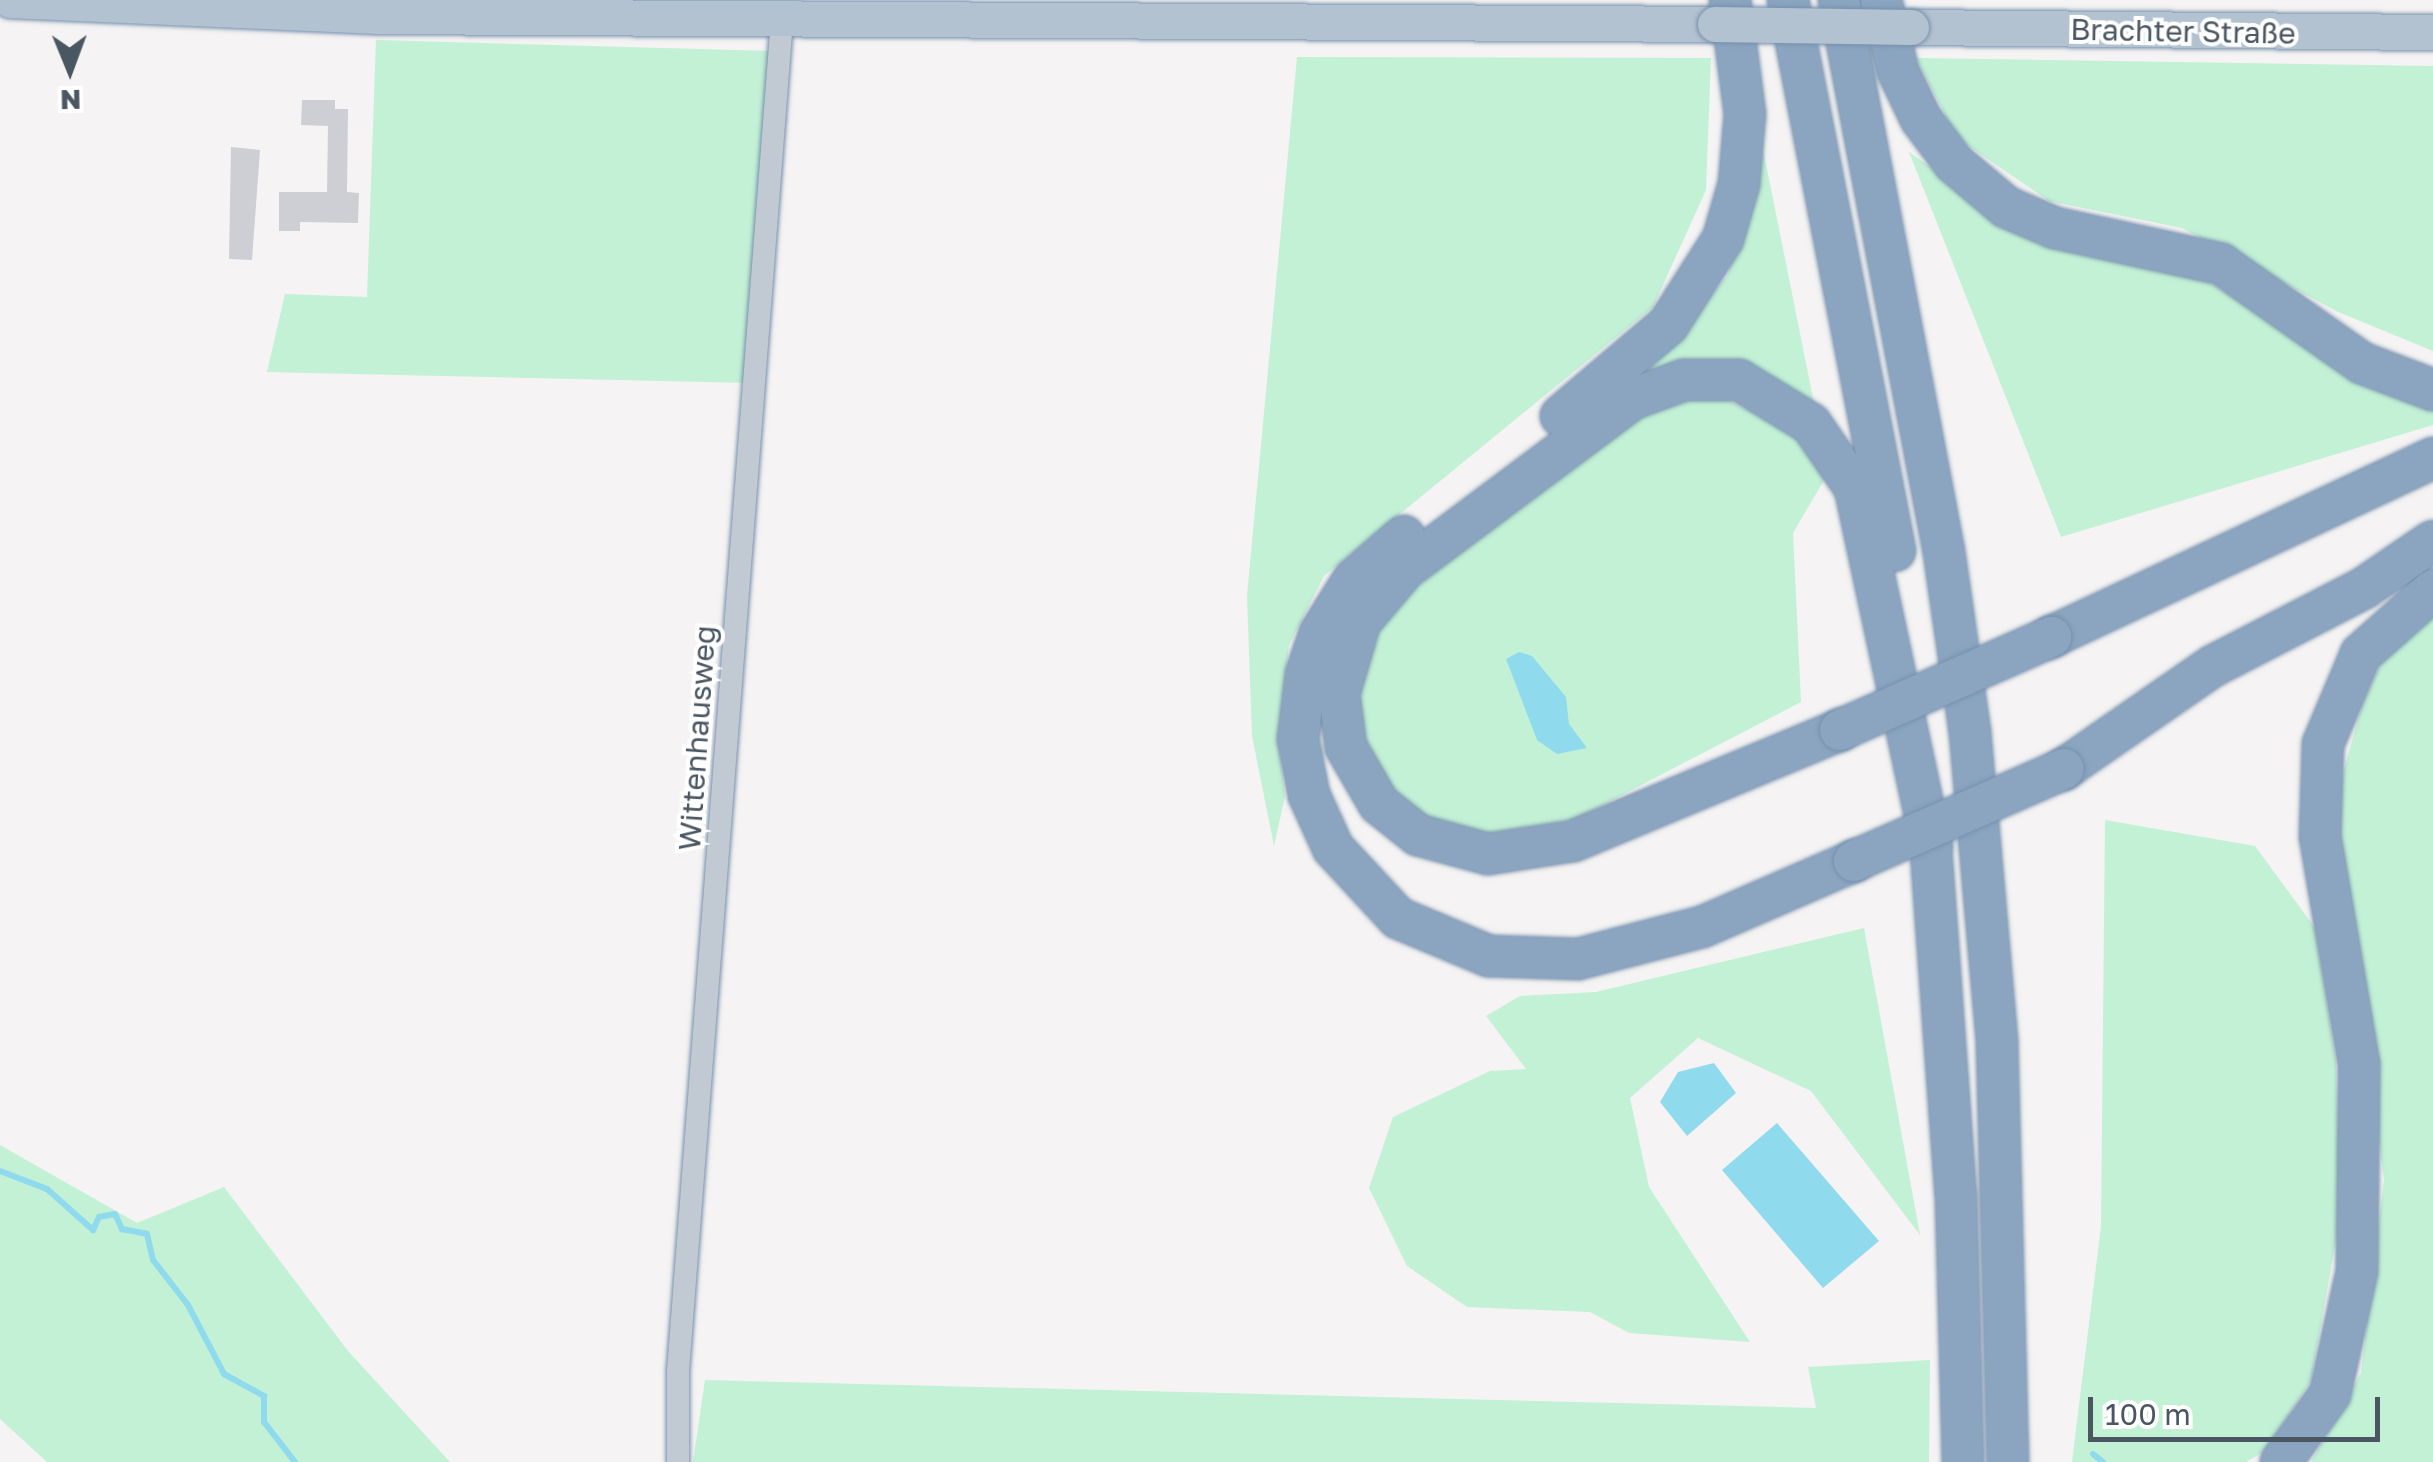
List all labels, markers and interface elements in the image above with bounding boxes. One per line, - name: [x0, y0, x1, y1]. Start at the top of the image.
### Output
- street label: Brachter Straße: [2070, 11, 2296, 51]
- north arrow: [20, 20, 120, 120]
- text: N: [60, 84, 81, 117]
- street label: Wittenhausweg: [671, 624, 723, 852]
- scale bar: [2093, 1377, 2386, 1439]
- text: 100 m: [2105, 1396, 2191, 1432]

